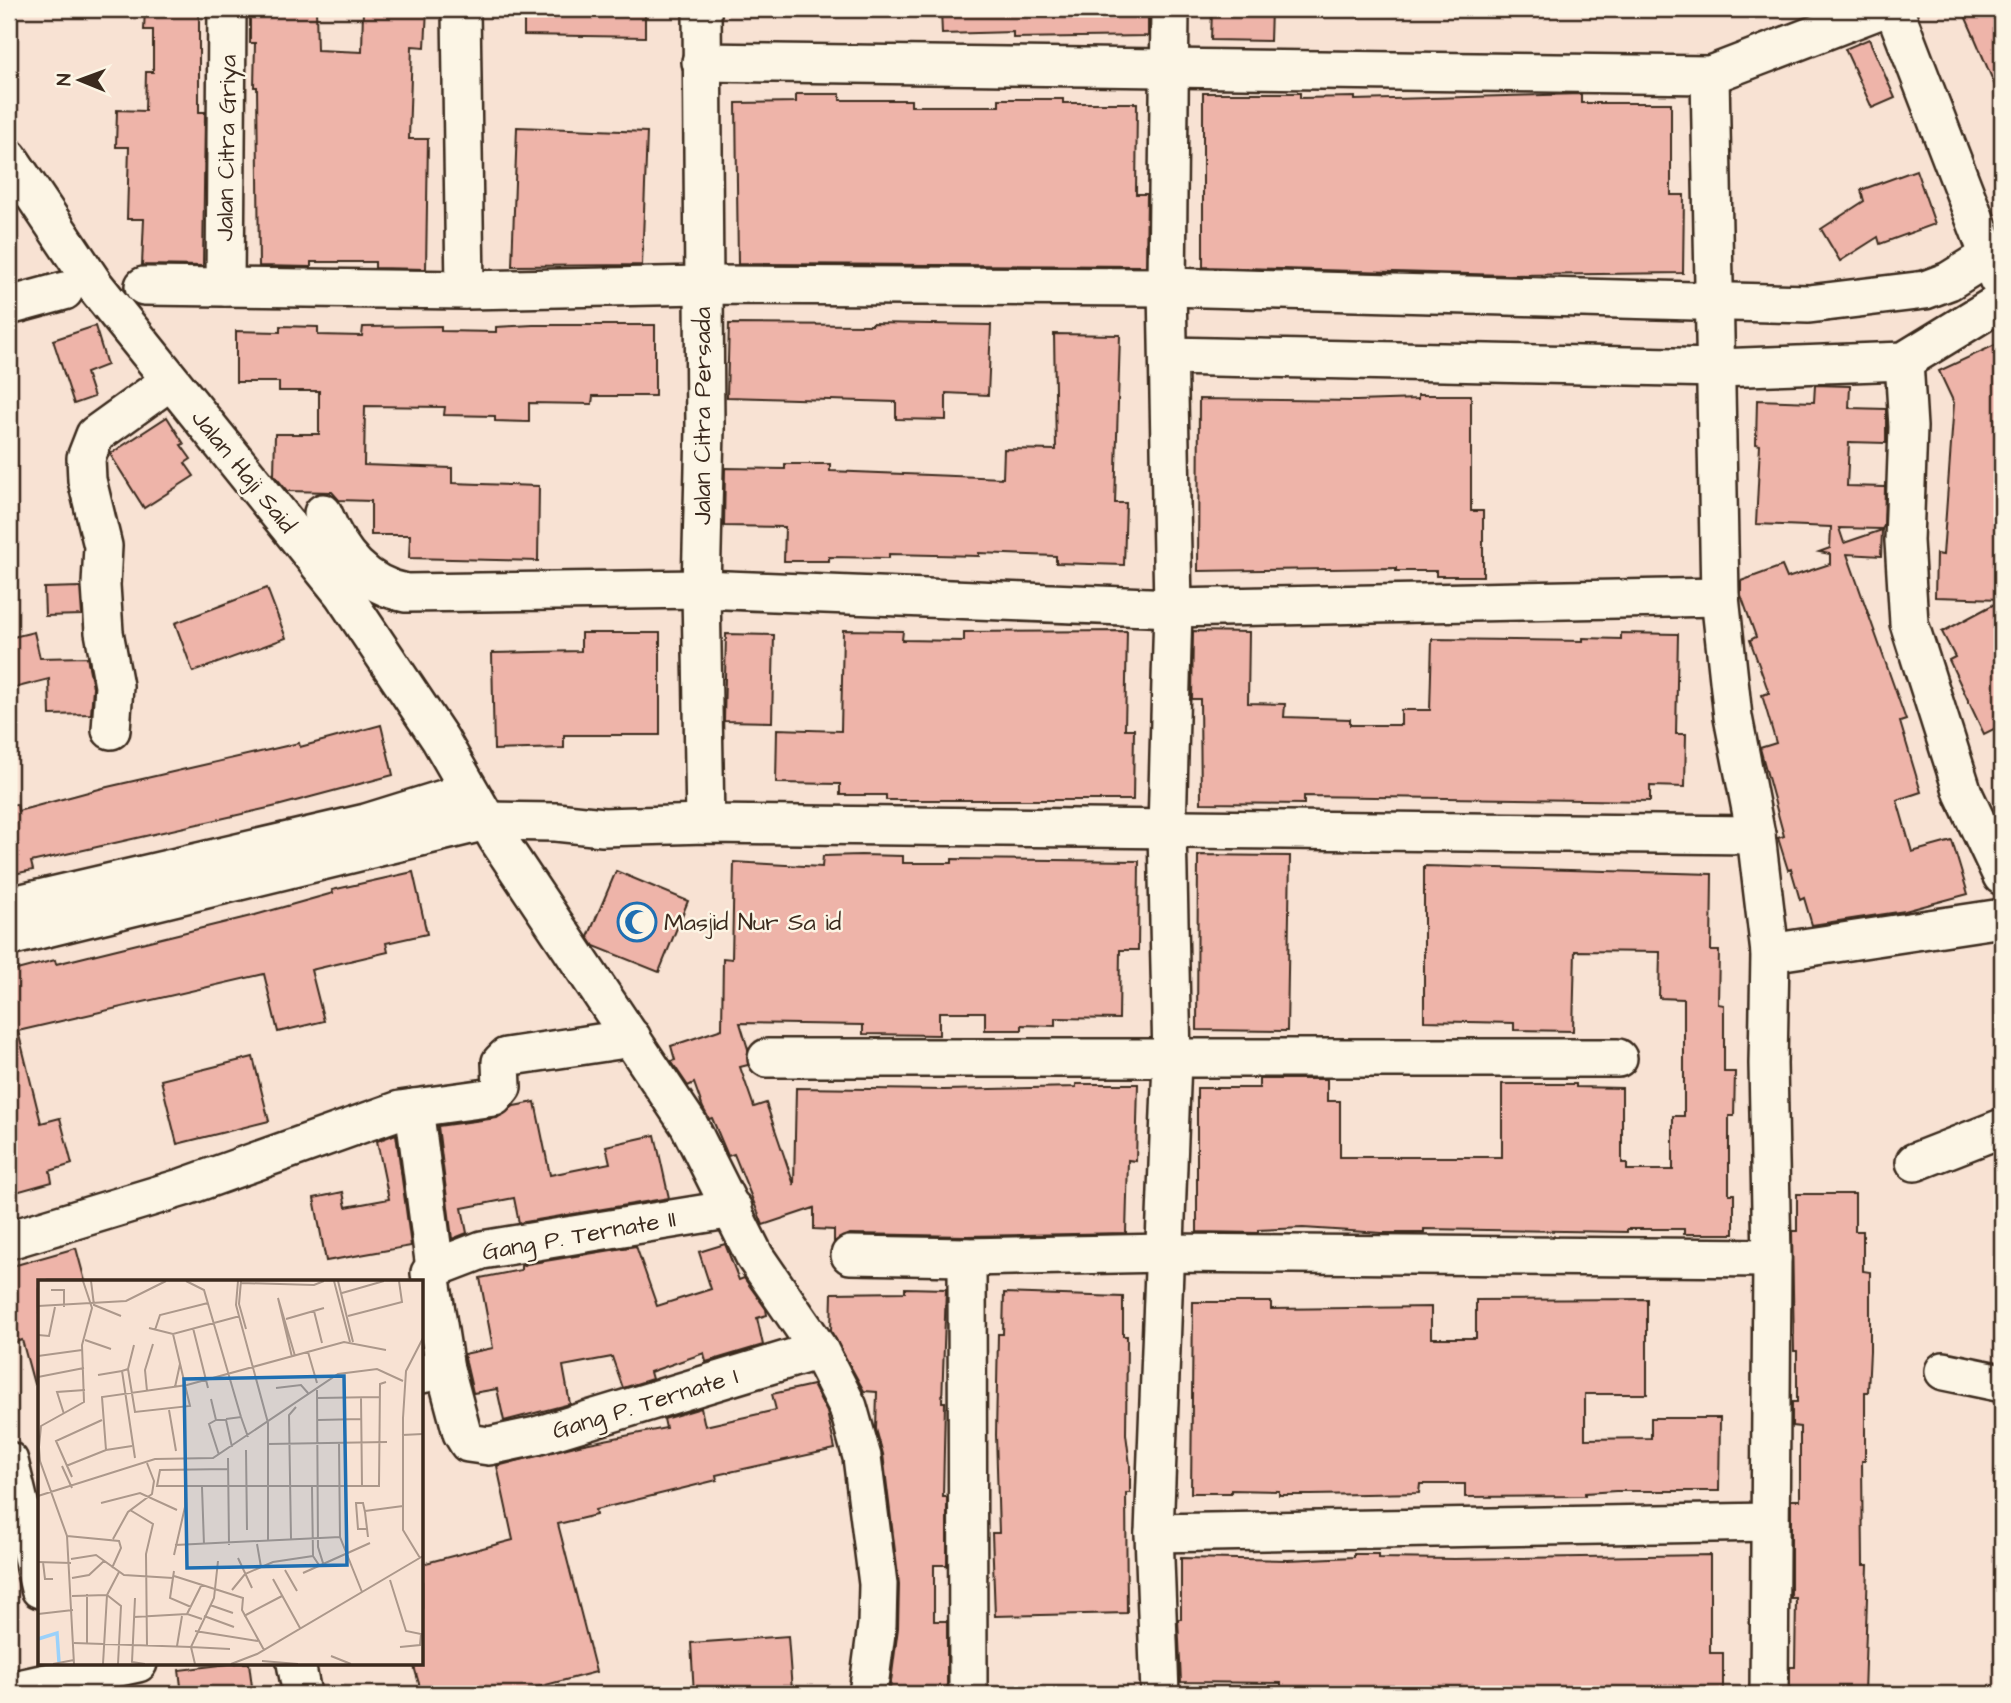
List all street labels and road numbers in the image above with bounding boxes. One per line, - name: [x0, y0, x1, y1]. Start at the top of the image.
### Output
- street label: Jalan Citra Griya: [208, 54, 247, 242]
- street label: Jalan Citra Persada: [686, 307, 720, 525]
- street label: Jalan Haji Said: [183, 403, 304, 541]
- street label: Gang P. Ternate II: [480, 1202, 679, 1271]
- street label: Gang P. Ternate I: [548, 1360, 743, 1449]

